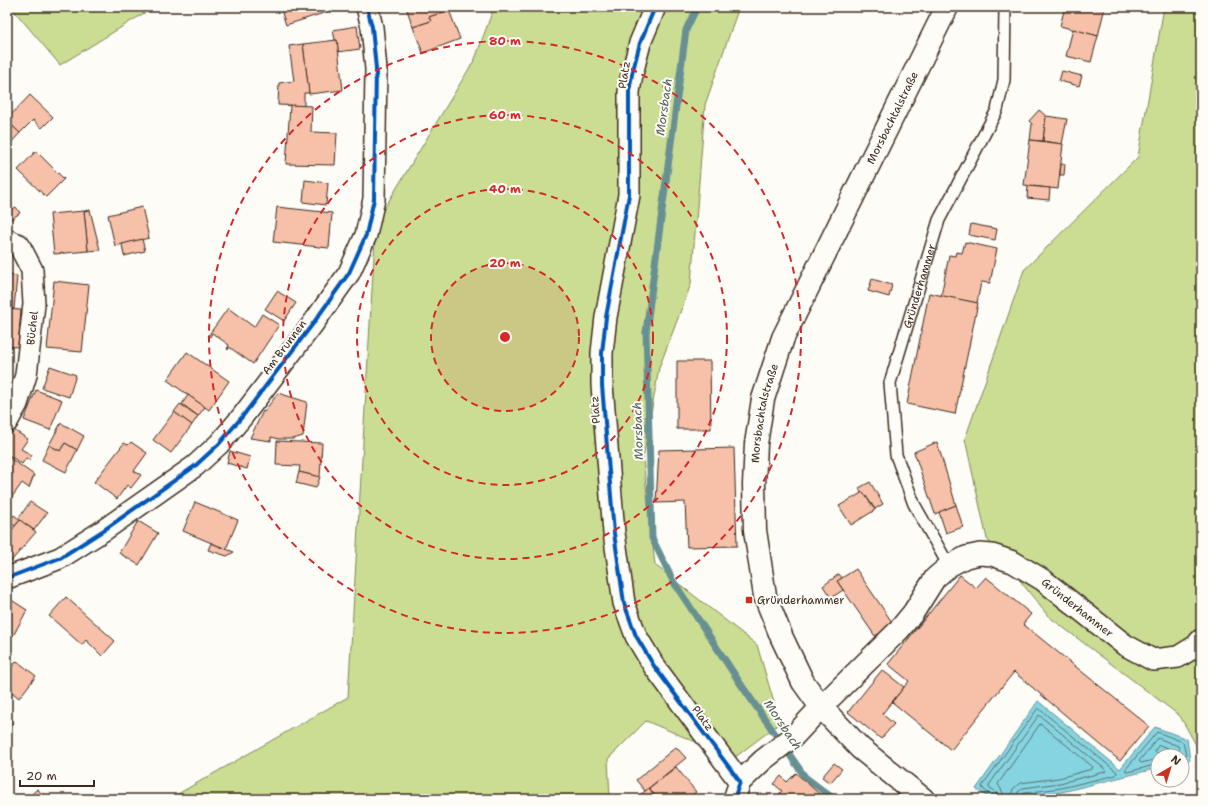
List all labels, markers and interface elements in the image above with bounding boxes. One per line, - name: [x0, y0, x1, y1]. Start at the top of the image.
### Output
- text: 80 m: [489, 33, 521, 49]
- street label: Platz: [615, 60, 634, 90]
- street label: Morsbachtalstraße: [863, 69, 922, 167]
- water label: Morsbach: [652, 77, 676, 137]
- text: 60 m: [489, 107, 521, 123]
- text: 40 m: [489, 181, 521, 197]
- street label: Gründerhammer: [900, 242, 939, 330]
- text: 20 m: [489, 255, 521, 271]
- street label: Büchel: [23, 310, 42, 346]
- street label: Am Brunnen: [259, 317, 310, 378]
- centre of rings: [498, 330, 512, 344]
- street label: Morsbachtalstraße: [748, 362, 782, 464]
- street label: Platz: [587, 396, 604, 424]
- water label: Morsbach: [629, 402, 647, 460]
- street label: Gründerhammer: [1038, 575, 1116, 641]
- place label: Gründerhammer: [757, 593, 845, 608]
- marker: Gründerhammer: [744, 595, 754, 605]
- water label: Morsbach: [760, 697, 806, 753]
- street label: Platz: [688, 703, 717, 734]
- north arrow: [1150, 748, 1190, 788]
- text: N: [1168, 752, 1184, 769]
- scale bar: [20, 762, 94, 788]
- text: 20 m: [26, 768, 57, 784]

